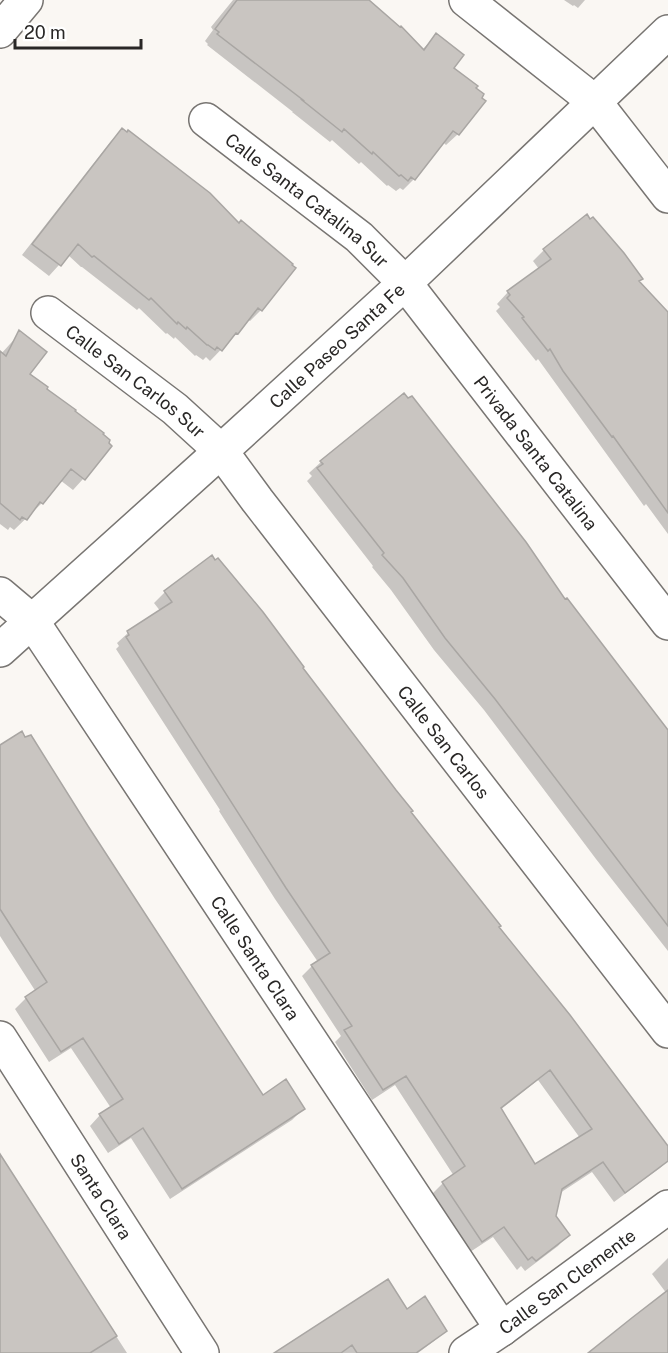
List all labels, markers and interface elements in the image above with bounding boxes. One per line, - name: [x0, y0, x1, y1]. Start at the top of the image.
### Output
- scale bar: [15, 12, 141, 50]
- text: 20 m: [24, 22, 66, 43]
- street label: Calle Santa Catalina Sur: [221, 128, 393, 271]
- street label: Calle Paseo Santa Fe: [265, 278, 409, 412]
- street label: Calle San Carlos Sur: [62, 320, 210, 442]
- street label: Privada Santa Catalina: [470, 371, 602, 534]
- street label: Calle San Carlos: [394, 681, 494, 802]
- street label: Calle Santa Clara: [207, 892, 304, 1024]
- street label: Santa Clara: [66, 1149, 137, 1243]
- street label: Calle San Clemente: [495, 1224, 639, 1338]

